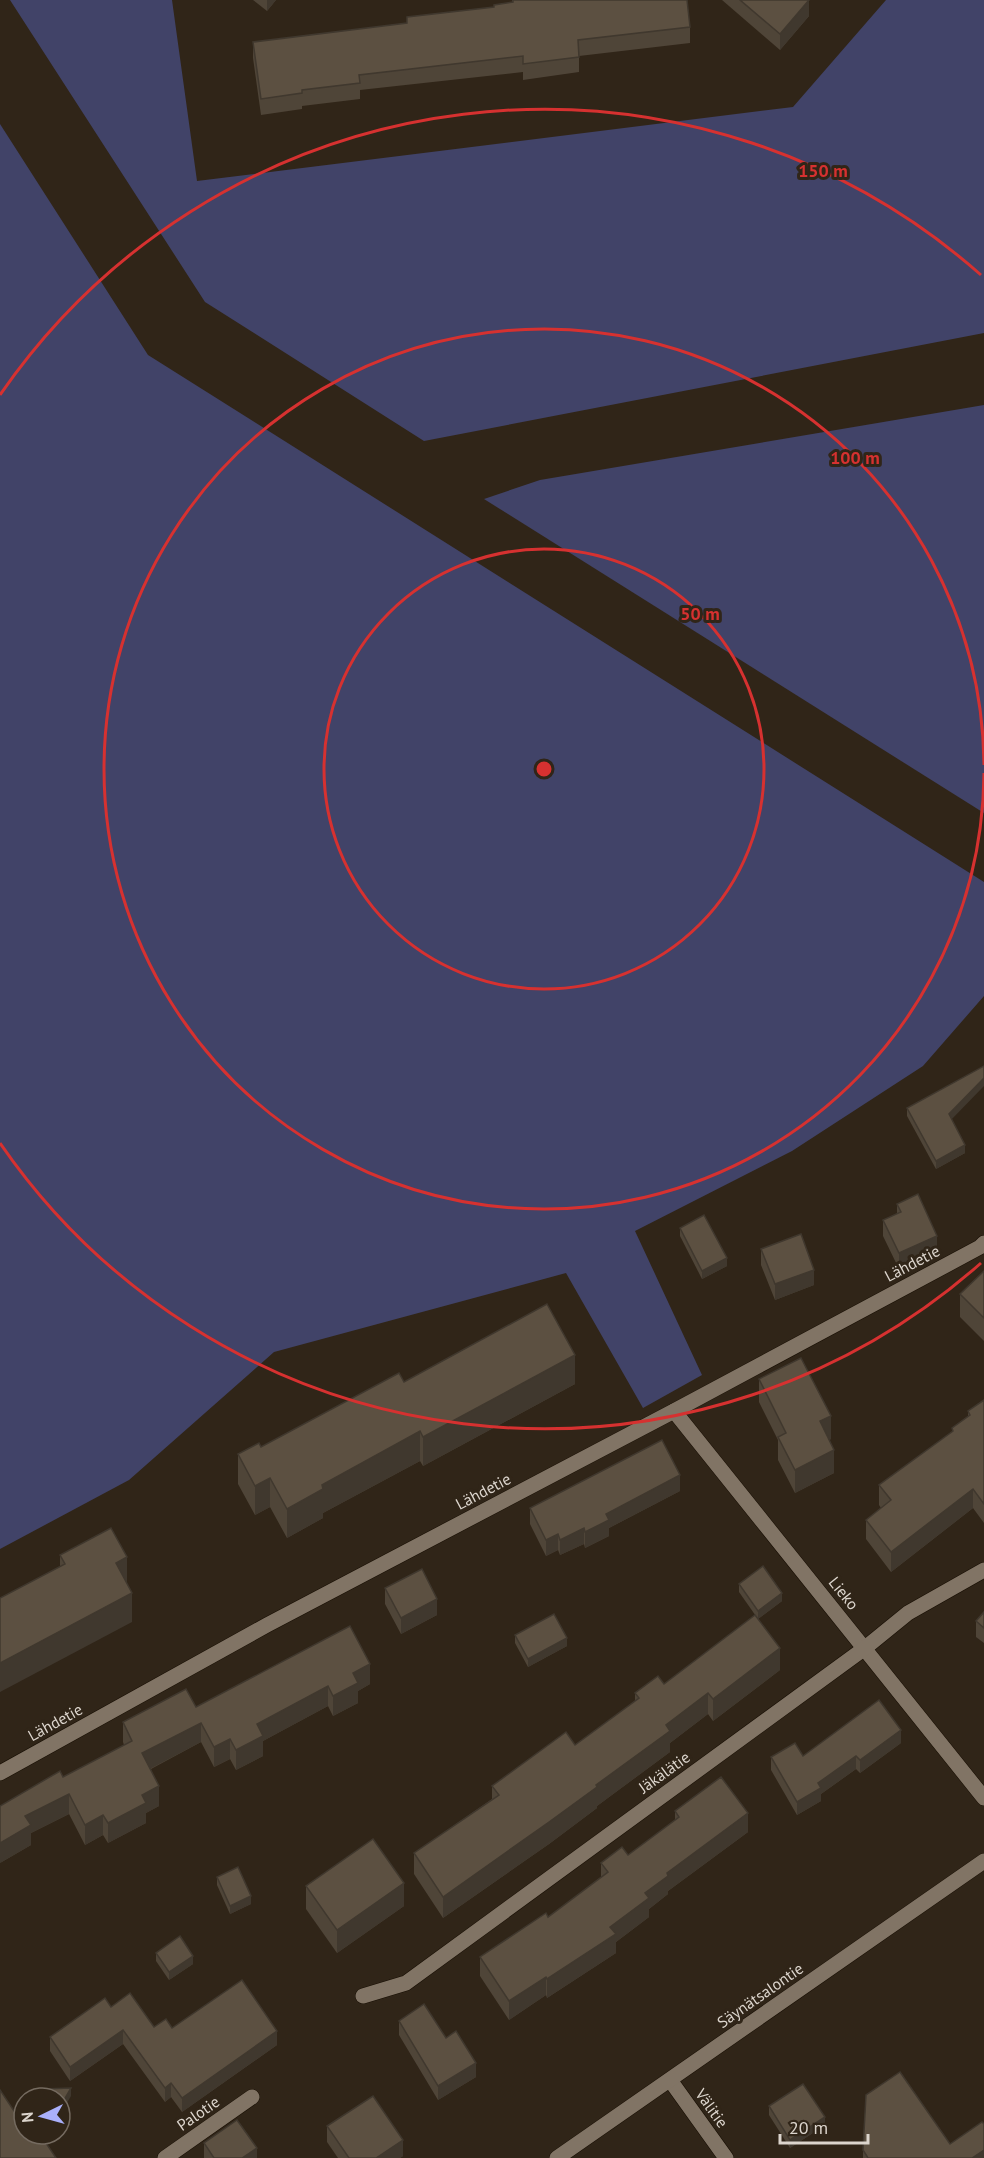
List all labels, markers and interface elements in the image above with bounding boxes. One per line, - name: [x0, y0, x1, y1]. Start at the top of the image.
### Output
- text: 150 m: [798, 159, 848, 182]
- text: 100 m: [830, 446, 880, 469]
- text: 50 m: [680, 602, 720, 625]
- centre of rings: [534, 759, 554, 779]
- street label: Lähdetie: [881, 1240, 943, 1286]
- street label: Lähdetie: [452, 1468, 514, 1514]
- street label: Lieko: [825, 1572, 863, 1614]
- street label: Lähdetie: [24, 1699, 86, 1745]
- street label: Jäkälätie: [634, 1747, 694, 1798]
- street label: Säynätsalontie: [713, 1958, 807, 2032]
- street label: Välitie: [691, 2084, 733, 2131]
- north arrow: [12, 2086, 72, 2146]
- street label: Palotie: [173, 2091, 223, 2135]
- scale bar: [780, 2107, 868, 2145]
- text: N: [17, 2111, 37, 2123]
- text: 20 m: [789, 2116, 828, 2139]

